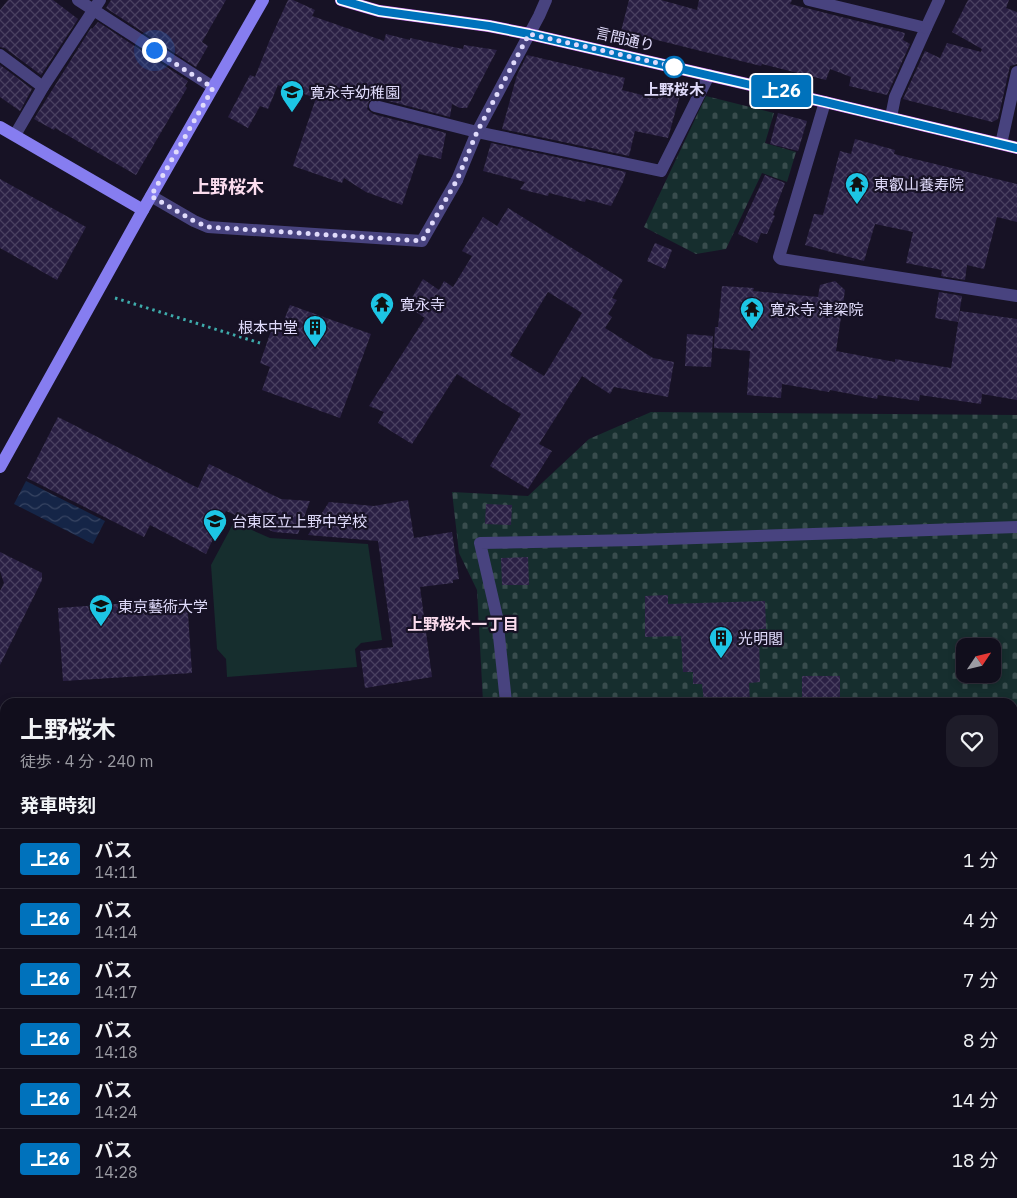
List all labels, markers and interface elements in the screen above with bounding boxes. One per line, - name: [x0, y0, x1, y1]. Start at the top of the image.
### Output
- street label: 言問通り: [594, 23, 656, 55]
- your location: [142, 38, 167, 63]
- marker: 上野桜木: [663, 56, 685, 78]
- line badge: 上26: [752, 75, 810, 107]
- school or university icon: 寛永寺幼稚園: [279, 79, 305, 113]
- text: 上26: [761, 79, 801, 102]
- place label: 上野桜木: [644, 80, 704, 99]
- place label: 寛永寺幼稚園: [310, 83, 400, 102]
- temple icon: 東叡山養寿院: [844, 171, 870, 205]
- district label: 上野桜木: [192, 175, 264, 198]
- place label: 東叡山養寿院: [874, 175, 964, 194]
- temple icon: 寛永寺: [369, 291, 395, 325]
- place label: 寛永寺: [400, 295, 445, 314]
- temple icon: 寛永寺 津梁院: [739, 296, 765, 330]
- place label: 寛永寺 津梁院: [770, 300, 864, 319]
- building icon: 根本中堂: [302, 314, 328, 348]
- place label: 根本中堂: [238, 318, 298, 337]
- school or university icon: 台東区立上野中学校: [202, 508, 228, 542]
- place label: 台東区立上野中学校: [232, 512, 367, 531]
- school or university icon: 東京藝術大学: [88, 593, 114, 627]
- place label: 東京藝術大学: [118, 597, 208, 616]
- district label: 上野桜木一丁目: [407, 614, 519, 634]
- building icon: 光明閣: [708, 625, 734, 659]
- place label: 光明閣: [738, 629, 783, 648]
- north arrow: [956, 638, 1001, 682]
- map controls: [956, 638, 1001, 683]
- text: 上野桜木: [20, 713, 116, 745]
- button: heart: [946, 715, 998, 767]
- text: 徒歩 · 4 分 · 240 m: [20, 751, 153, 771]
- text: 発車時刻: [20, 793, 96, 817]
- text: バス: [95, 838, 133, 862]
- text: 上26: [30, 847, 70, 870]
- text: 1 分: [963, 848, 998, 872]
- text: 14:11: [95, 862, 138, 882]
- text: バス: [95, 898, 133, 922]
- text: 上26: [30, 907, 70, 930]
- text: 4 分: [963, 908, 998, 932]
- text: 14:14: [95, 922, 138, 942]
- text: バス: [95, 958, 133, 982]
- text: 上26: [30, 967, 70, 990]
- text: 7 分: [963, 968, 998, 992]
- text: 14:17: [95, 982, 138, 1002]
- text: バス: [95, 1018, 133, 1042]
- text: 上26: [30, 1027, 70, 1050]
- text: 8 分: [963, 1028, 998, 1052]
- text: 14:18: [95, 1042, 138, 1062]
- text: バス: [95, 1078, 133, 1102]
- text: 上26: [30, 1087, 70, 1110]
- text: 14 分: [952, 1088, 998, 1112]
- text: 14:24: [95, 1102, 138, 1122]
- text: バス: [95, 1138, 133, 1162]
- text: 上26: [30, 1147, 70, 1170]
- text: 18 分: [952, 1148, 998, 1172]
- text: 14:28: [95, 1162, 138, 1182]

